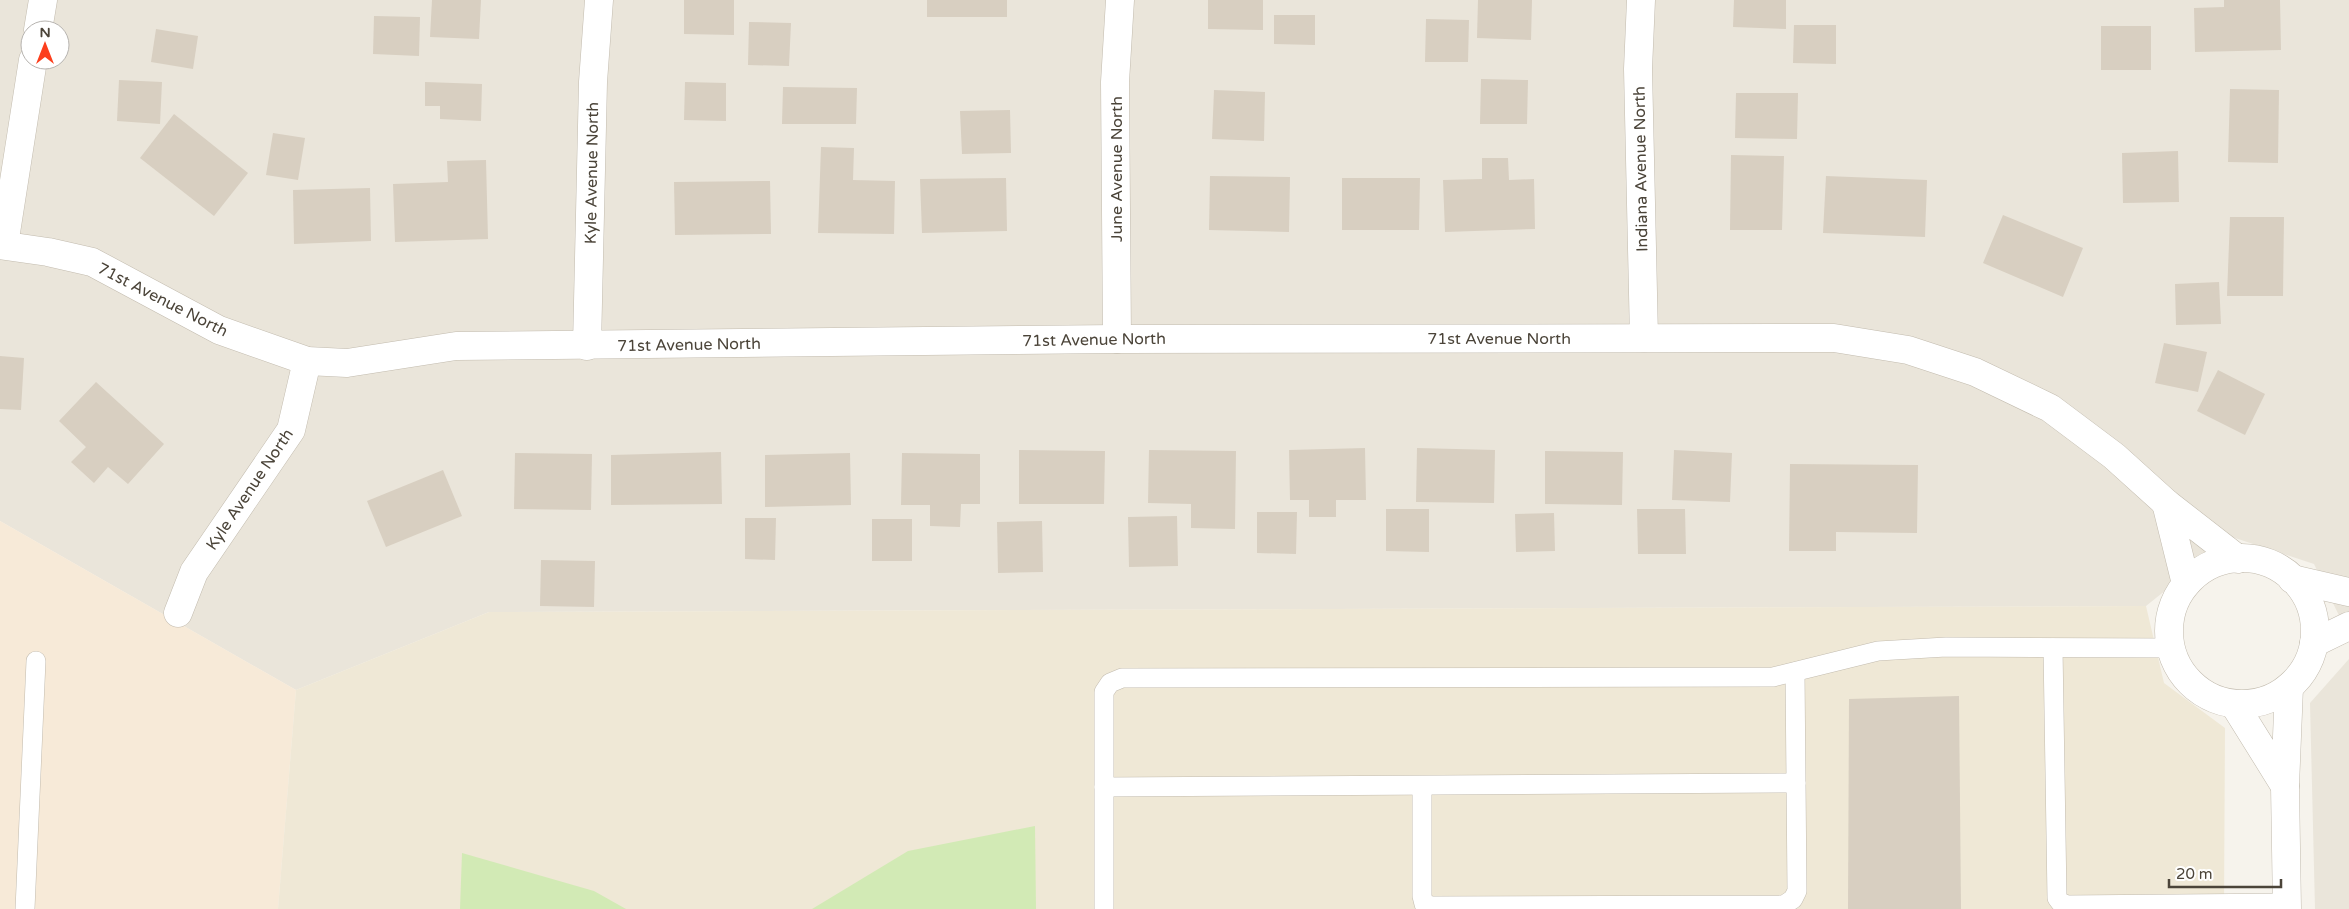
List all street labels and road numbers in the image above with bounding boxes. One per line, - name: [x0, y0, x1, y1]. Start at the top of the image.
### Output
- street label: Indiana Avenue North: [1630, 86, 1652, 252]
- street label: June Avenue North: [1107, 96, 1127, 242]
- street label: Kyle Avenue North: [581, 102, 603, 244]
- street label: 71st Avenue North: [94, 258, 231, 341]
- street label: 71st Avenue North: [1022, 329, 1166, 351]
- street label: 71st Avenue North: [1427, 329, 1571, 349]
- street label: 71st Avenue North: [617, 334, 761, 356]
- street label: Kyle Avenue North: [202, 425, 298, 554]

